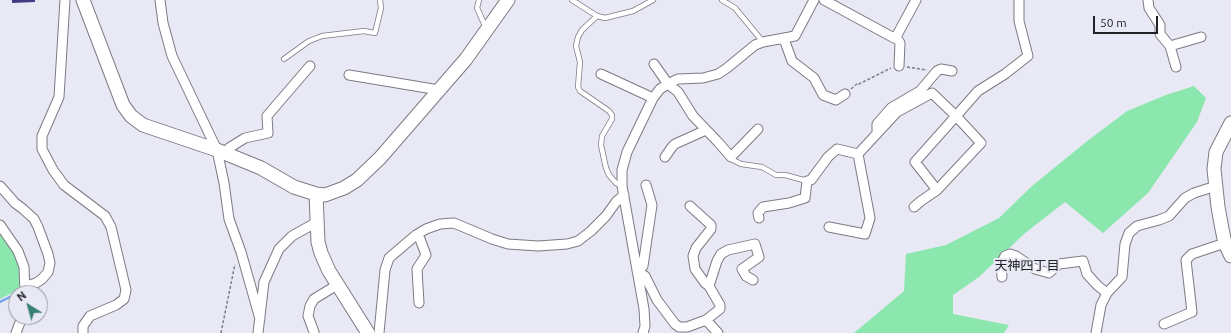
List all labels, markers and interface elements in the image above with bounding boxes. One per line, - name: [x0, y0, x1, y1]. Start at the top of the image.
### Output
- scale bar: [1095, 8, 1160, 34]
- text: 50 m: [1100, 16, 1127, 29]
- district label: 天神四丁目: [995, 258, 1059, 274]
- north arrow: [8, 285, 48, 325]
- text: N: [14, 289, 28, 303]

